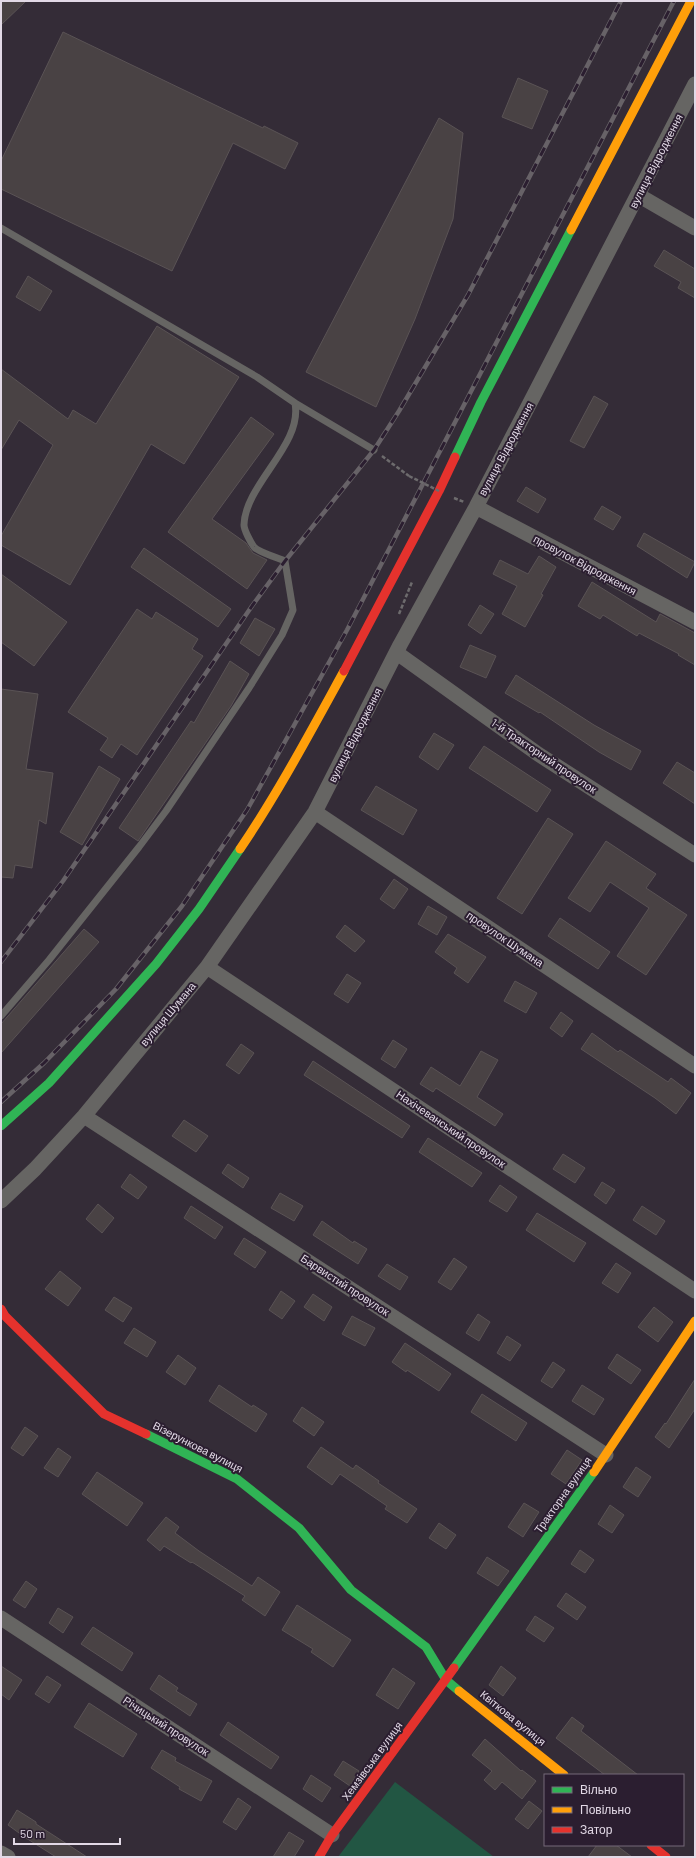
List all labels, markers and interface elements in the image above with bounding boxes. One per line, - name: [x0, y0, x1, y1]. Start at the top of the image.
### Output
- street label: вулиця Відродження: [626, 111, 685, 210]
- street label: вулиця Відродження: [475, 400, 536, 498]
- street label: провулок Відродження: [531, 532, 639, 597]
- street label: вулиця Відродження: [325, 685, 384, 784]
- street label: 1-й Тракторний провулок: [489, 716, 599, 796]
- street label: провулок Шумана: [464, 908, 547, 970]
- street label: вулиця Шумана: [137, 978, 199, 1048]
- street label: Нахічеванський провулок: [394, 1087, 508, 1170]
- street label: Барвистий провулок: [299, 1251, 392, 1318]
- street label: Візерункова вулиця: [151, 1418, 245, 1475]
- street label: Тракторна вулиця: [531, 1454, 594, 1536]
- street label: Квіткова вулиця: [478, 1687, 549, 1748]
- street label: Річицький провулок: [121, 1693, 212, 1758]
- street label: Хемзівська вулиця: [339, 1719, 405, 1803]
- legend: [544, 1774, 684, 1846]
- text: Вільно: [580, 1782, 618, 1796]
- text: Повільно: [580, 1802, 631, 1816]
- scale bar: [14, 1820, 120, 1846]
- text: Затор: [580, 1822, 613, 1837]
- text: 50 m: [20, 1826, 45, 1840]

